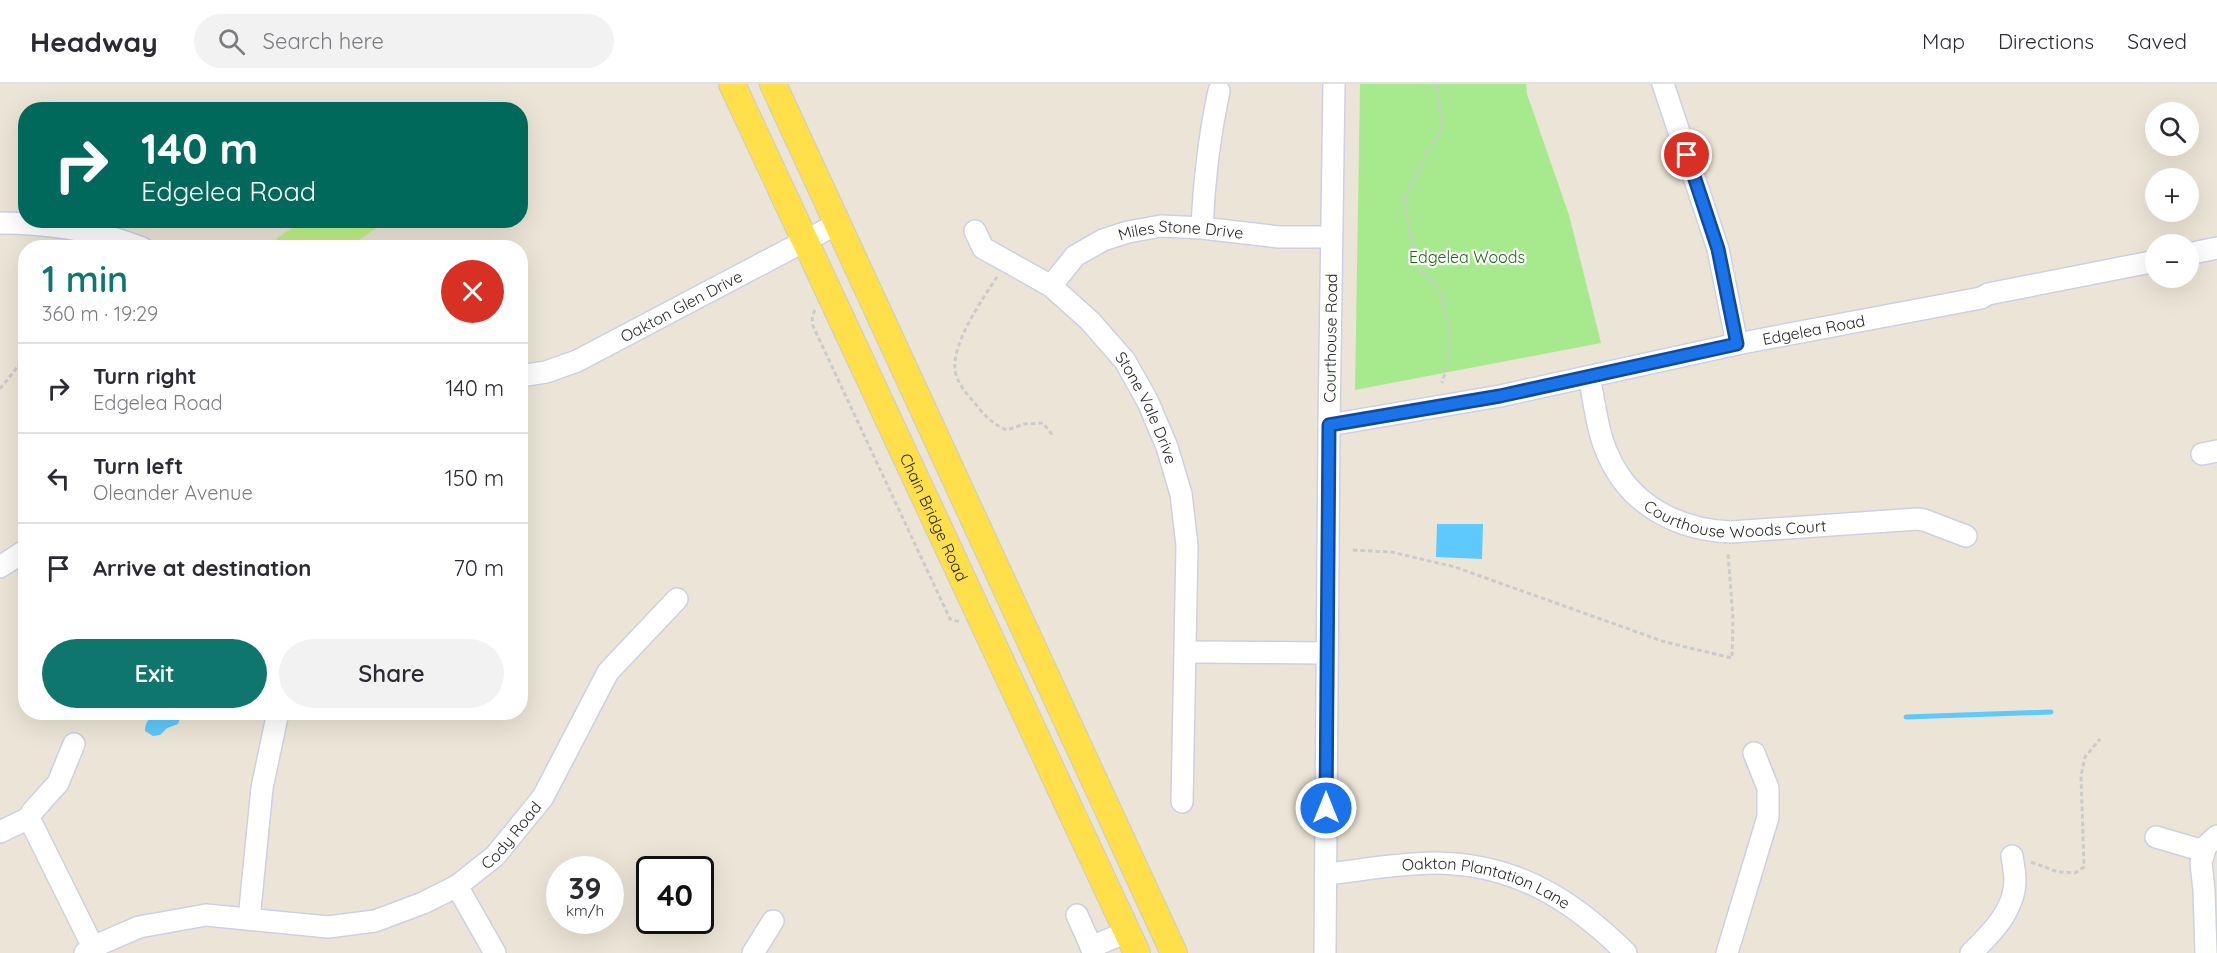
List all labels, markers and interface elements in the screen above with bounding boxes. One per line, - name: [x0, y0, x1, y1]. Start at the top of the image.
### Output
- search box: [194, 14, 614, 68]
- text: Headway: [30, 24, 158, 59]
- icon: search: [215, 25, 248, 58]
- text: Search here: [263, 27, 384, 55]
- text: Map: [1922, 28, 1965, 54]
- text: Directions: [1998, 28, 2094, 54]
- text: Saved: [2127, 28, 2187, 54]
- map controls: [2145, 102, 2199, 288]
- button: search: [2145, 102, 2199, 156]
- text: 140 m: [141, 122, 258, 175]
- icon: right: [42, 126, 120, 204]
- pin: [1661, 129, 1712, 180]
- icon: arrive: [1670, 138, 1703, 171]
- button: +: [2145, 168, 2199, 222]
- text: Edgelea Road: [141, 174, 316, 208]
- street label: Miles Stone Drive: [1115, 216, 1245, 245]
- button: −: [2145, 234, 2199, 288]
- park label: Edgelea Woods: [1409, 247, 1525, 267]
- text: 1 min: [42, 256, 128, 301]
- button: close: [441, 260, 504, 323]
- street label: Oakton Glen Drive: [617, 266, 746, 346]
- street label: Courthouse Road: [1319, 273, 1341, 403]
- text: 360 m · 19:29: [42, 301, 158, 326]
- street label: Edgelea Road: [1761, 310, 1866, 349]
- street label: Stone Vale Drive: [1111, 347, 1181, 466]
- text: Turn right: [93, 362, 197, 390]
- icon: right: [42, 372, 75, 405]
- text: 140 m: [445, 374, 504, 402]
- text: Edgelea Road: [93, 390, 223, 415]
- street label: Chain Bridge Road: [896, 450, 972, 584]
- text: Turn left: [93, 452, 183, 480]
- icon: left: [42, 462, 75, 495]
- text: 150 m: [445, 464, 504, 492]
- text: Oleander Avenue: [93, 480, 253, 505]
- street label: Courthouse Woods Court: [1640, 495, 1827, 542]
- icon: arrive: [42, 552, 75, 585]
- text: Arrive at destination: [93, 554, 311, 582]
- text: 70 m: [454, 554, 504, 582]
- button: Exit: [42, 639, 267, 708]
- button: Share: [279, 639, 504, 708]
- position arrow: [1294, 776, 1358, 840]
- street label: Cody Road: [477, 797, 545, 873]
- street label: Oakton Plantation Lane: [1401, 853, 1574, 913]
- speed limit sign: 40: [636, 856, 714, 934]
- text: 39: [568, 869, 602, 907]
- text: km/h: [566, 901, 604, 920]

